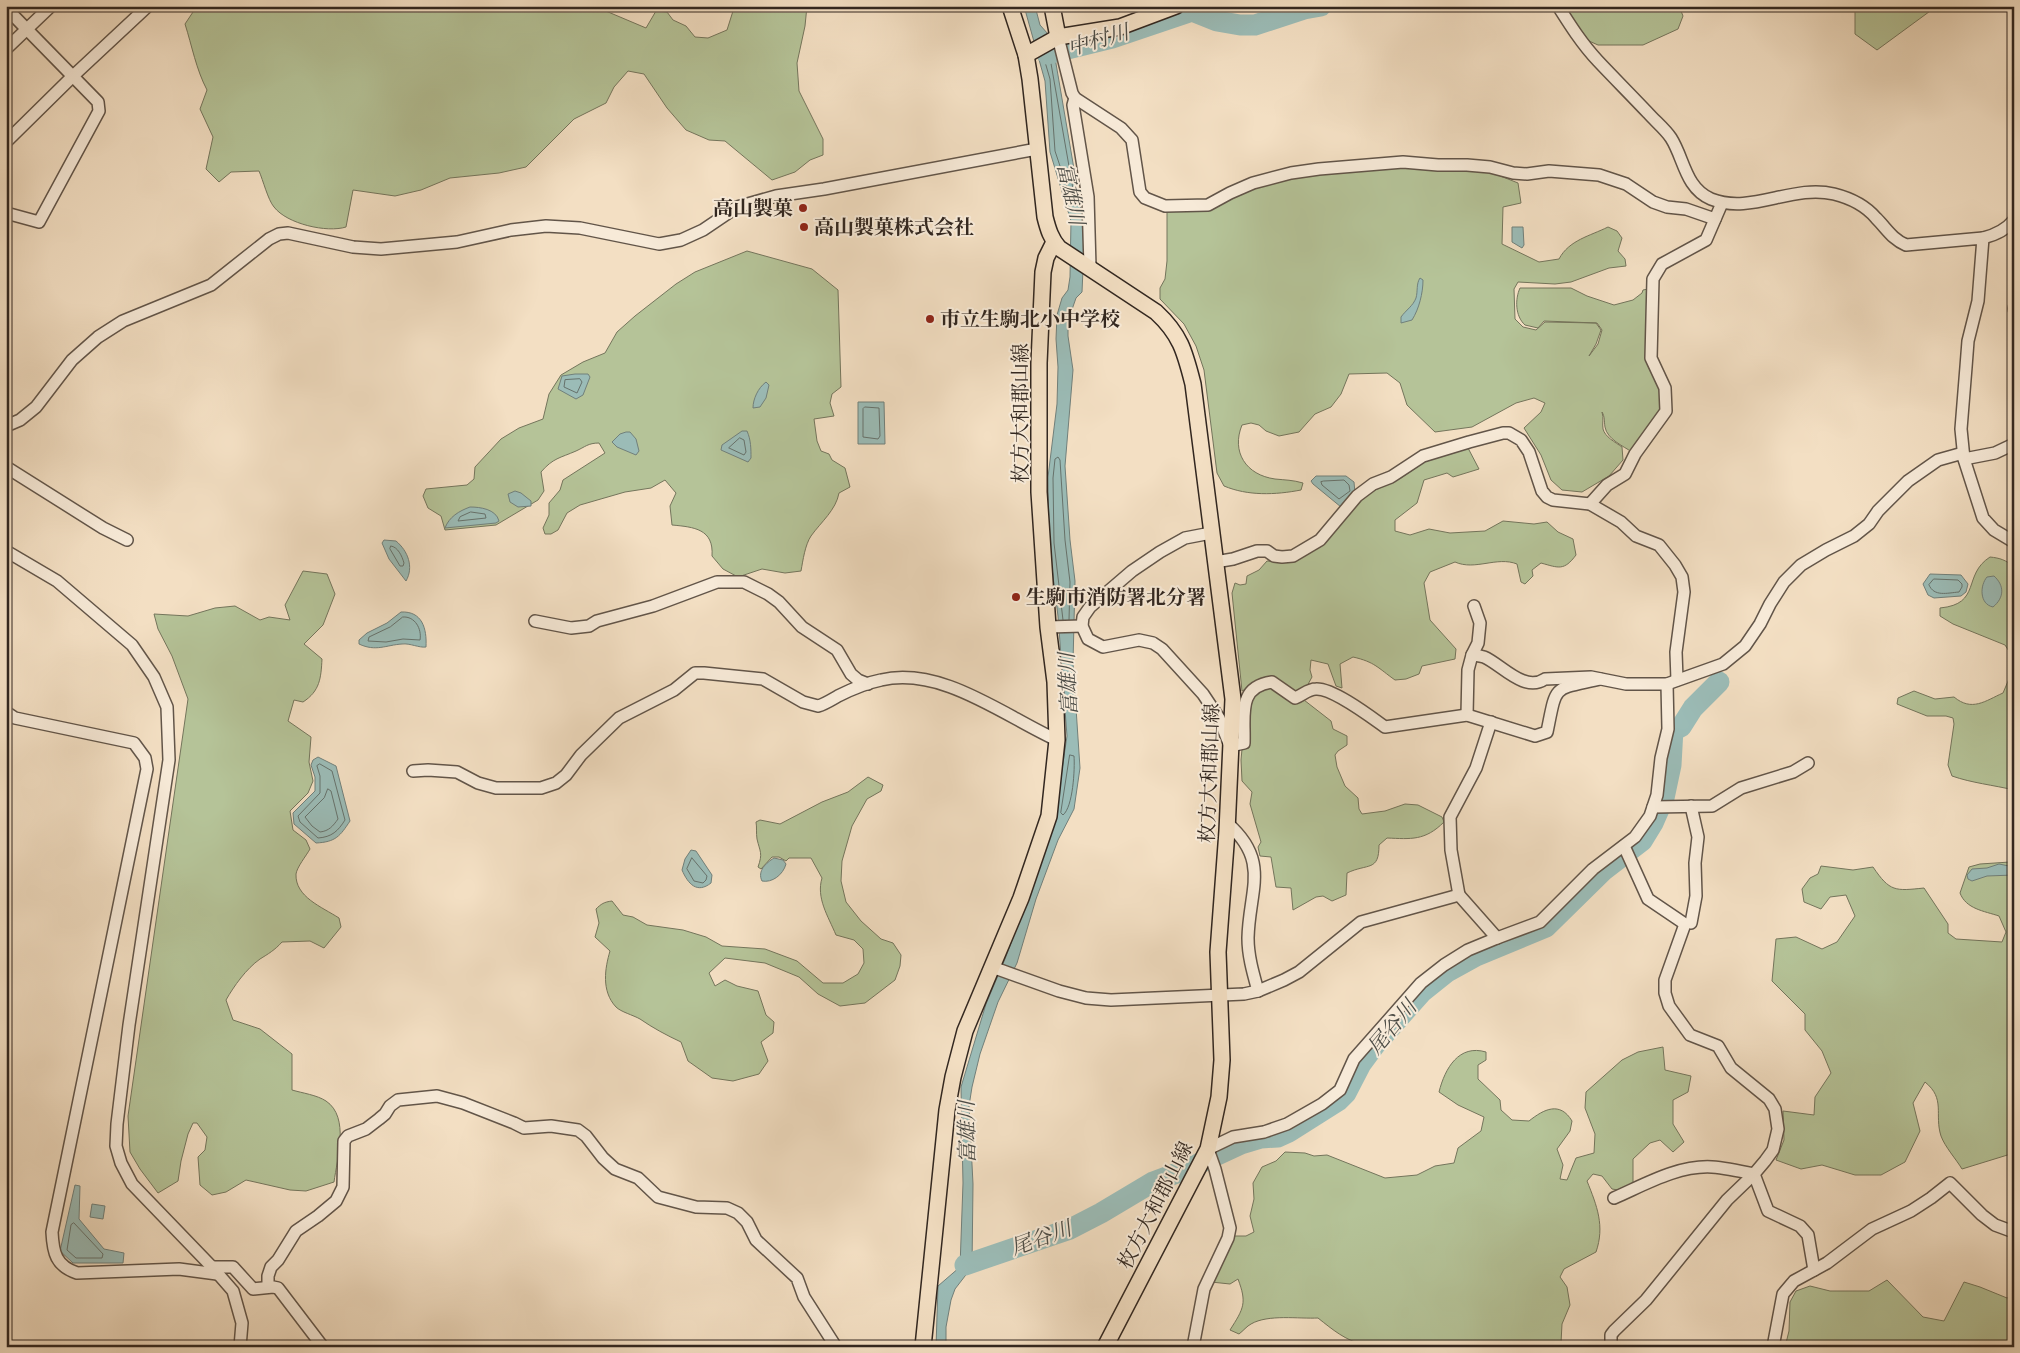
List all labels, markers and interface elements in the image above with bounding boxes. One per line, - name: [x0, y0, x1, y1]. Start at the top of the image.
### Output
- water label: 中村川: [1064, 18, 1134, 61]
- water label: 富雄川: [1052, 160, 1091, 229]
- place label: 高山製菓: [713, 196, 793, 220]
- marker: 高山製菓: [797, 202, 809, 214]
- place label: 高山製菓株式会社: [814, 215, 974, 239]
- marker: 高山製菓株式会社: [798, 221, 810, 233]
- place label: 市立生駒北小中学校: [940, 307, 1120, 331]
- marker: 市立生駒北小中学校: [924, 313, 936, 325]
- street label: 枚方大和郡山線: [1008, 343, 1032, 483]
- place label: 生駒市消防署北分署: [1026, 585, 1206, 609]
- marker: 生駒市消防署北分署: [1010, 591, 1022, 603]
- water label: 富雄川: [1053, 650, 1083, 716]
- street label: 枚方大和郡山線: [1195, 703, 1223, 843]
- water label: 尾谷川: [1362, 993, 1423, 1059]
- water label: 富雄川: [953, 1098, 981, 1164]
- street label: 枚方大和郡山線: [1113, 1137, 1197, 1273]
- water label: 尾谷川: [1007, 1214, 1077, 1261]

